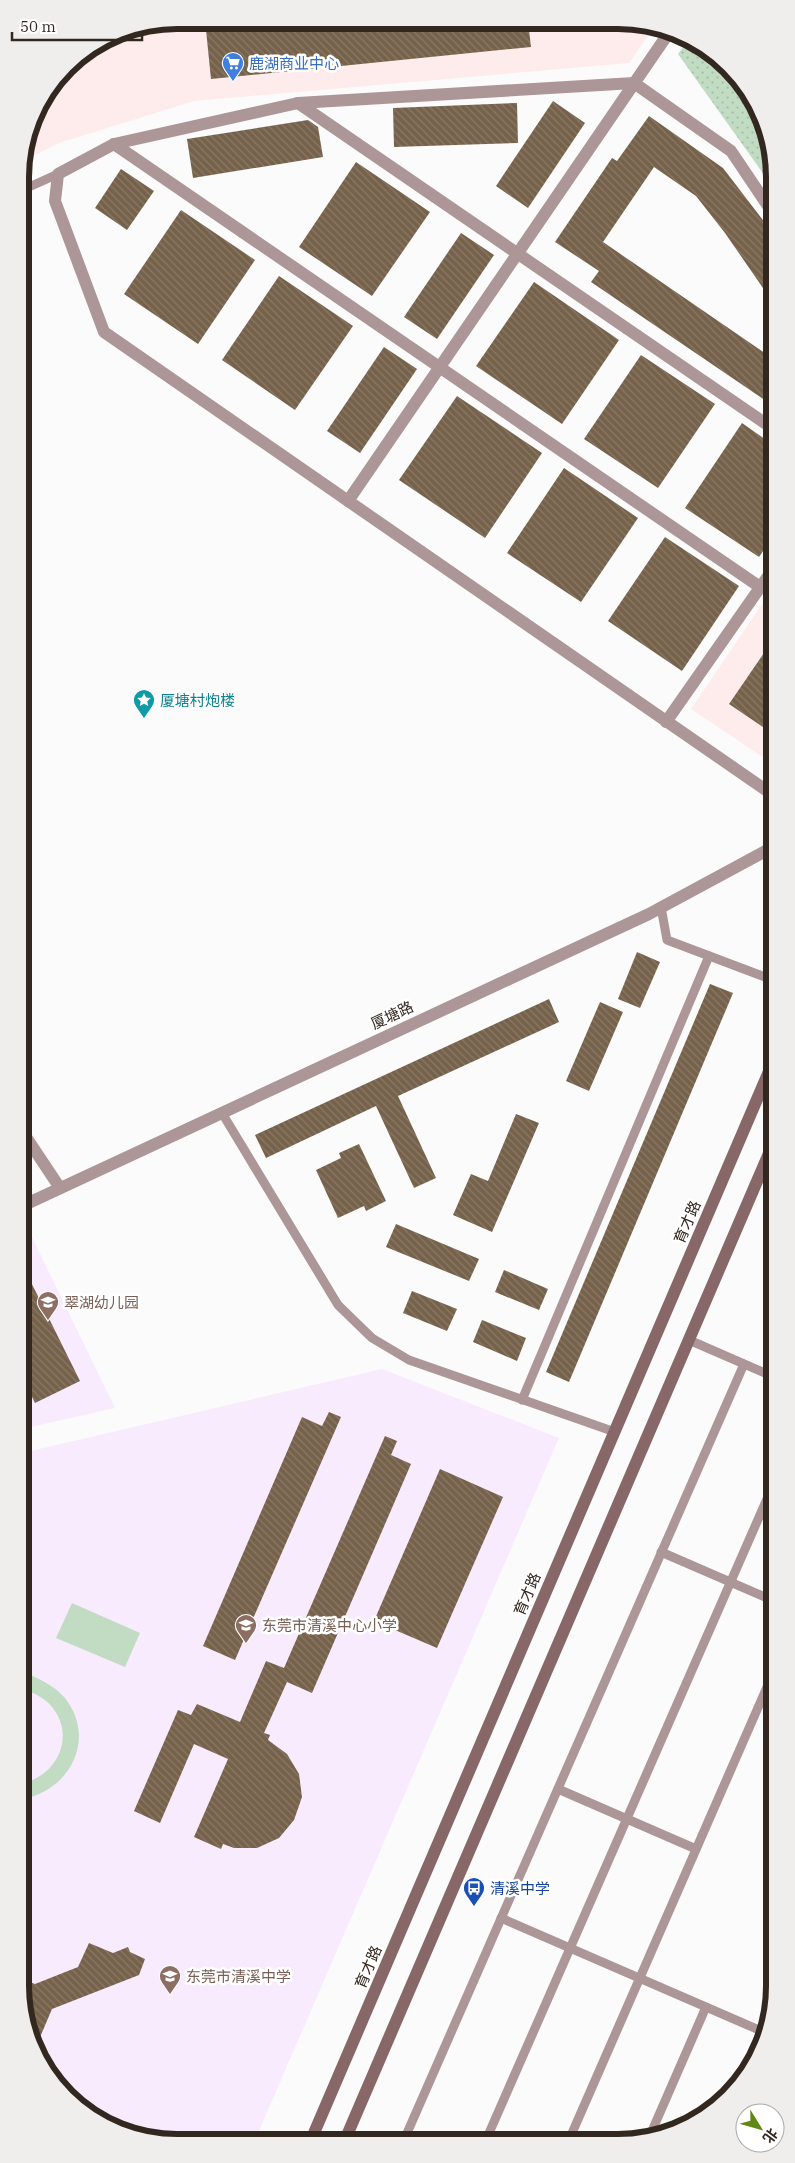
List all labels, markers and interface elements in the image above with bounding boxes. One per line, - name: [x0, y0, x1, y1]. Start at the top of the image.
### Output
- scale bar: [12, 10, 142, 42]
- text: 50 m: [20, 17, 56, 36]
- supermarket icon: 鹿湖商业中心: [221, 51, 245, 82]
- place label: 鹿湖商业中心: [249, 54, 339, 73]
- place icon: 厦塘村炮楼: [132, 688, 156, 719]
- place label: 厦塘村炮楼: [160, 691, 235, 710]
- street label: 厦塘路: [368, 997, 416, 1033]
- street label: 育才路: [669, 1198, 705, 1246]
- school or university icon: 翠湖幼儿园: [36, 1290, 60, 1321]
- place label: 翠湖幼儿园: [64, 1293, 139, 1312]
- street label: 育才路: [509, 1570, 545, 1618]
- school or university icon: 东莞市清溪中心小学: [234, 1613, 258, 1644]
- place label: 东莞市清溪中心小学: [262, 1616, 397, 1635]
- bus stop icon: 清溪中学: [462, 1876, 486, 1907]
- place label: 清溪中学: [490, 1879, 550, 1898]
- street label: 育才路: [350, 1943, 386, 1991]
- school or university icon: 东莞市清溪中学: [158, 1964, 182, 1995]
- place label: 东莞市清溪中学: [186, 1967, 291, 1986]
- north arrow: [735, 2103, 785, 2153]
- text: 北: [759, 2125, 782, 2147]

